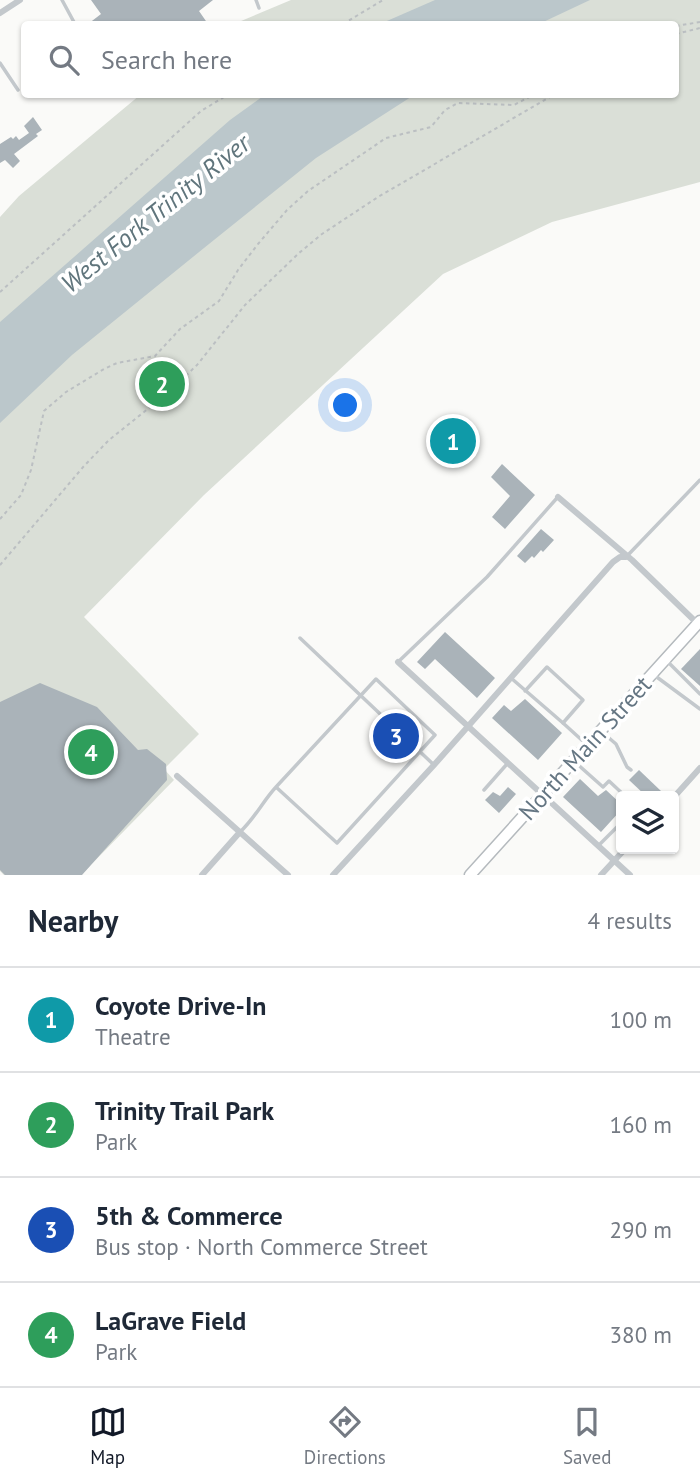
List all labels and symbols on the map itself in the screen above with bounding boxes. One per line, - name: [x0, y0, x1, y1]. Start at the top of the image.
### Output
- water label: West Fork Trinity River: [54, 126, 257, 299]
- pin: 2: [139, 358, 185, 410]
- your location: [328, 388, 362, 422]
- pin: 1: [430, 415, 476, 467]
- street label: North Main Street: [512, 669, 658, 827]
- pin: 3: [373, 710, 419, 762]
- pin: 4: [68, 726, 114, 778]

